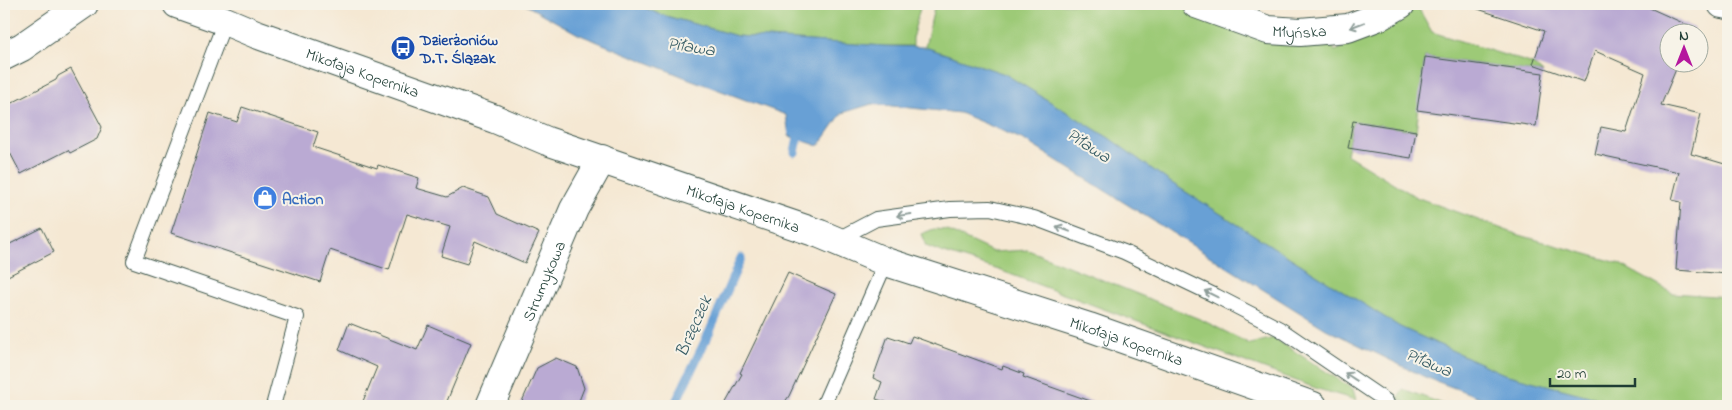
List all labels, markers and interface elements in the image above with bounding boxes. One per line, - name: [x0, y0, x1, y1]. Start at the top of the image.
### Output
- street label: Młyńska: [1272, 20, 1327, 46]
- one-way arrow: [1350, 21, 1365, 30]
- north arrow: [1660, 22, 1710, 72]
- text: N: [1679, 26, 1689, 47]
- place label: Dzierżoniów D.T. Ślązak: [419, 29, 499, 71]
- water label: Piława: [665, 31, 717, 65]
- bus stop icon: Dzierżoniów D.T. Ślązak: [390, 35, 416, 61]
- street label: Mikołaja Kopernika: [302, 43, 422, 105]
- water label: Piława: [1061, 123, 1115, 171]
- street label: Mikołaja Kopernika: [682, 179, 803, 240]
- shop icon: Action: [252, 185, 278, 211]
- place label: Action: [282, 188, 324, 212]
- one-way arrow: [896, 210, 912, 220]
- one-way arrow: [1055, 224, 1071, 233]
- street label: Strumykowa: [517, 238, 573, 326]
- one-way arrow: [1204, 288, 1219, 298]
- water label: Brzęczek: [670, 291, 720, 362]
- street label: Mikołaja Kopernika: [1066, 312, 1186, 373]
- water label: Piława: [1401, 343, 1456, 385]
- scale bar: [1550, 355, 1634, 387]
- text: 20 m: [1557, 363, 1587, 385]
- one-way arrow: [1344, 372, 1358, 382]

